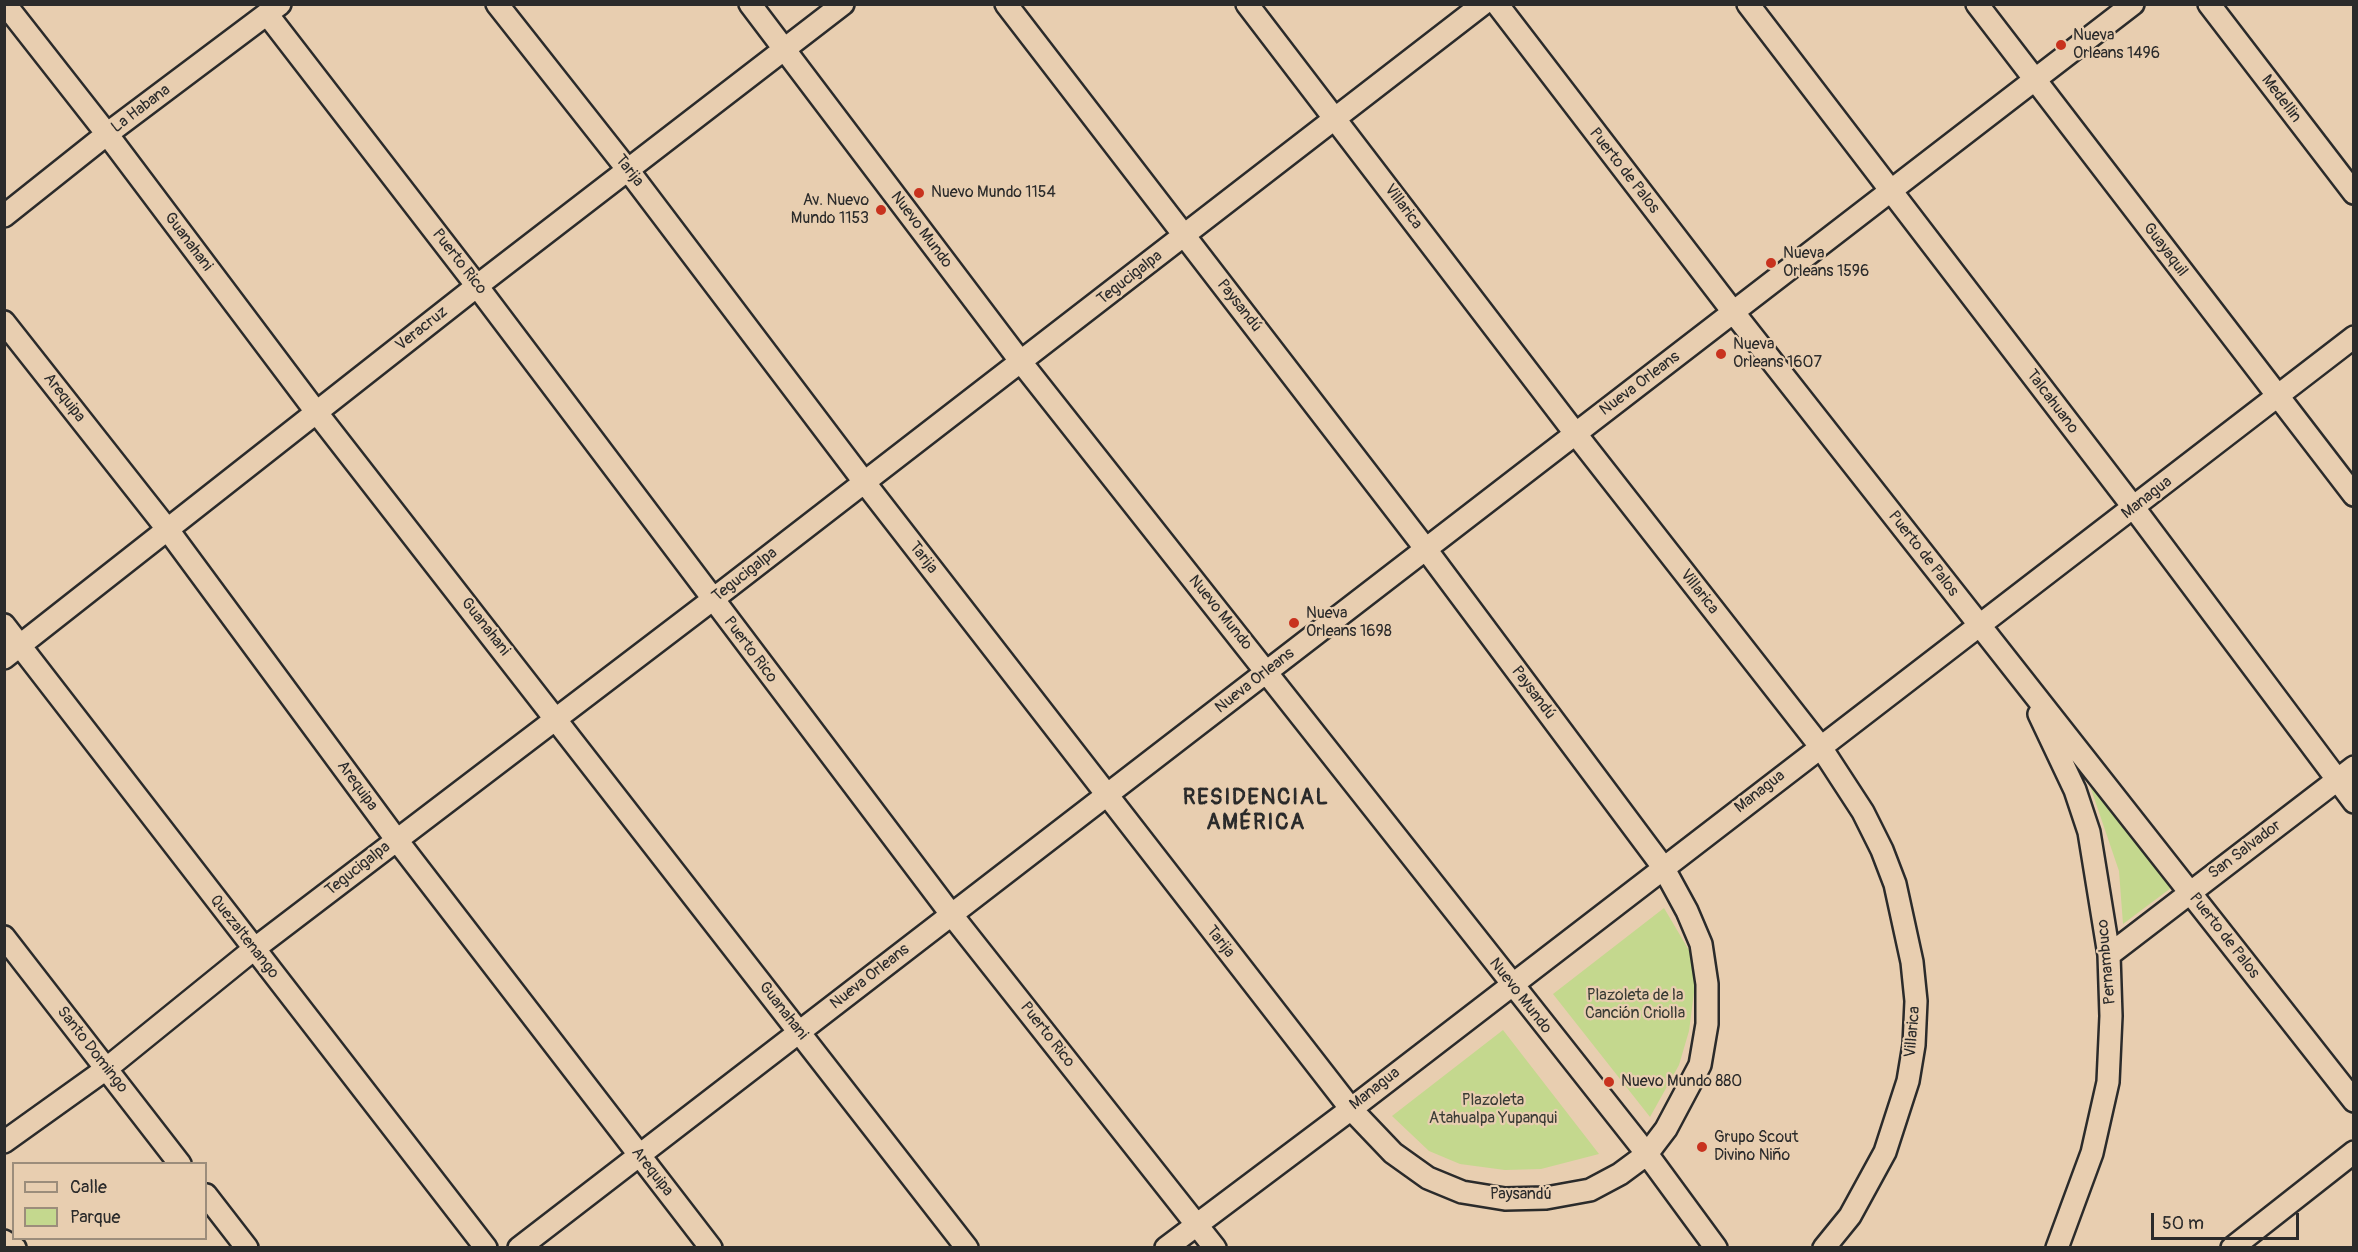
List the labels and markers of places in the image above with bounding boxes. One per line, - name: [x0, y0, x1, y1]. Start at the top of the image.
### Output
- place label: Nueva Orleans 1496: [2073, 26, 2160, 64]
- marker: Nueva Orleans 1496: [2054, 38, 2068, 52]
- place label: Nuevo Mundo 1154: [931, 183, 1056, 203]
- marker: Nuevo Mundo 1154: [912, 186, 926, 200]
- place label: Av. Nuevo Mundo 1153: [791, 191, 869, 229]
- marker: Av. Nuevo Mundo 1153: [874, 203, 888, 217]
- place label: Nueva Orleans 1596: [1783, 244, 1869, 282]
- marker: Nueva Orleans 1596: [1764, 256, 1778, 270]
- place label: Nueva Orleans 1607: [1733, 335, 1822, 373]
- marker: Nueva Orleans 1607: [1714, 347, 1728, 361]
- place label: Nueva Orleans 1698: [1306, 604, 1392, 642]
- marker: Nueva Orleans 1698: [1287, 616, 1301, 630]
- place label: Nuevo Mundo 880: [1621, 1072, 1742, 1092]
- marker: Nuevo Mundo 880: [1602, 1075, 1616, 1089]
- place label: Grupo Scout Divino Niño: [1714, 1128, 1799, 1166]
- marker: Grupo Scout Divino Niño: [1695, 1140, 1709, 1154]

